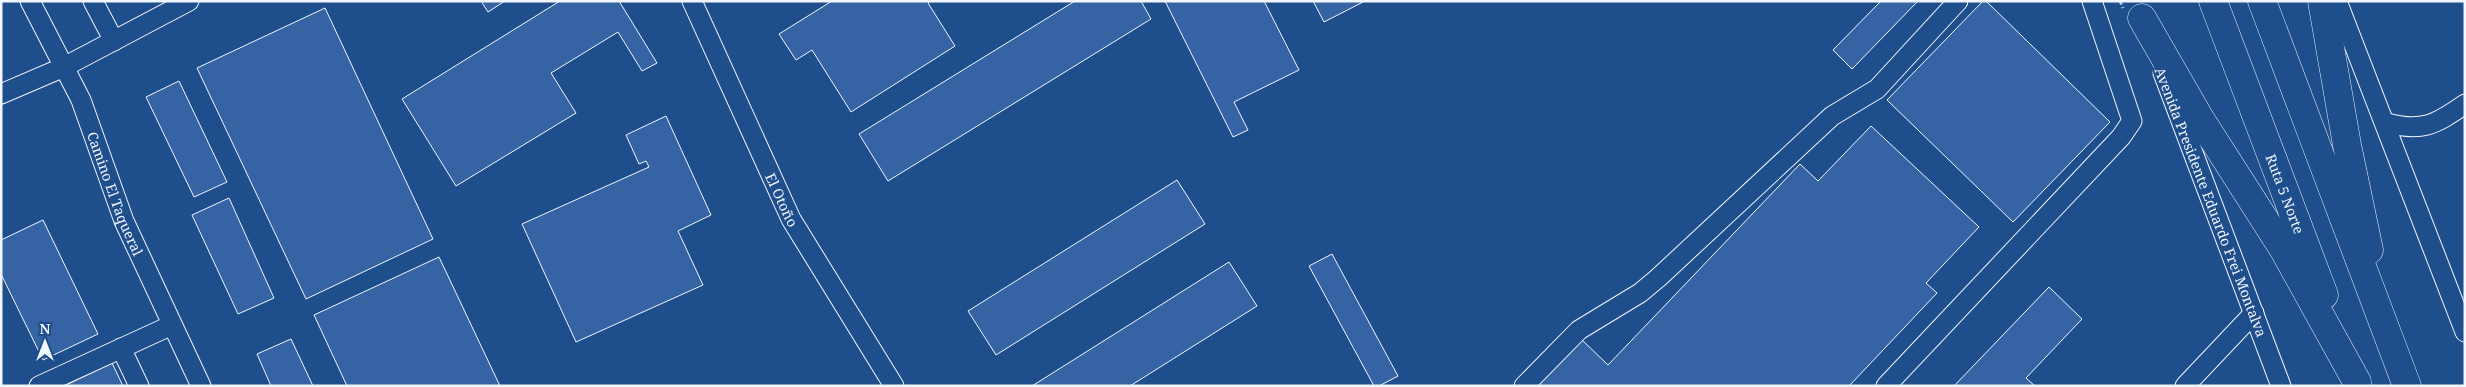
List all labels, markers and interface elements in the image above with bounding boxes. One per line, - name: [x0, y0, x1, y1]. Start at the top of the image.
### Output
- street label: Avenida Presidente Eduardo Frei Montalva: [2151, 64, 2271, 340]
- street label: Camino El Taqueral: [83, 129, 148, 259]
- street label: Ruta 5 Norte: [2262, 151, 2309, 236]
- street label: El Otoño: [762, 170, 803, 230]
- north arrow: [20, 317, 70, 367]
- text: N: [39, 319, 51, 338]

